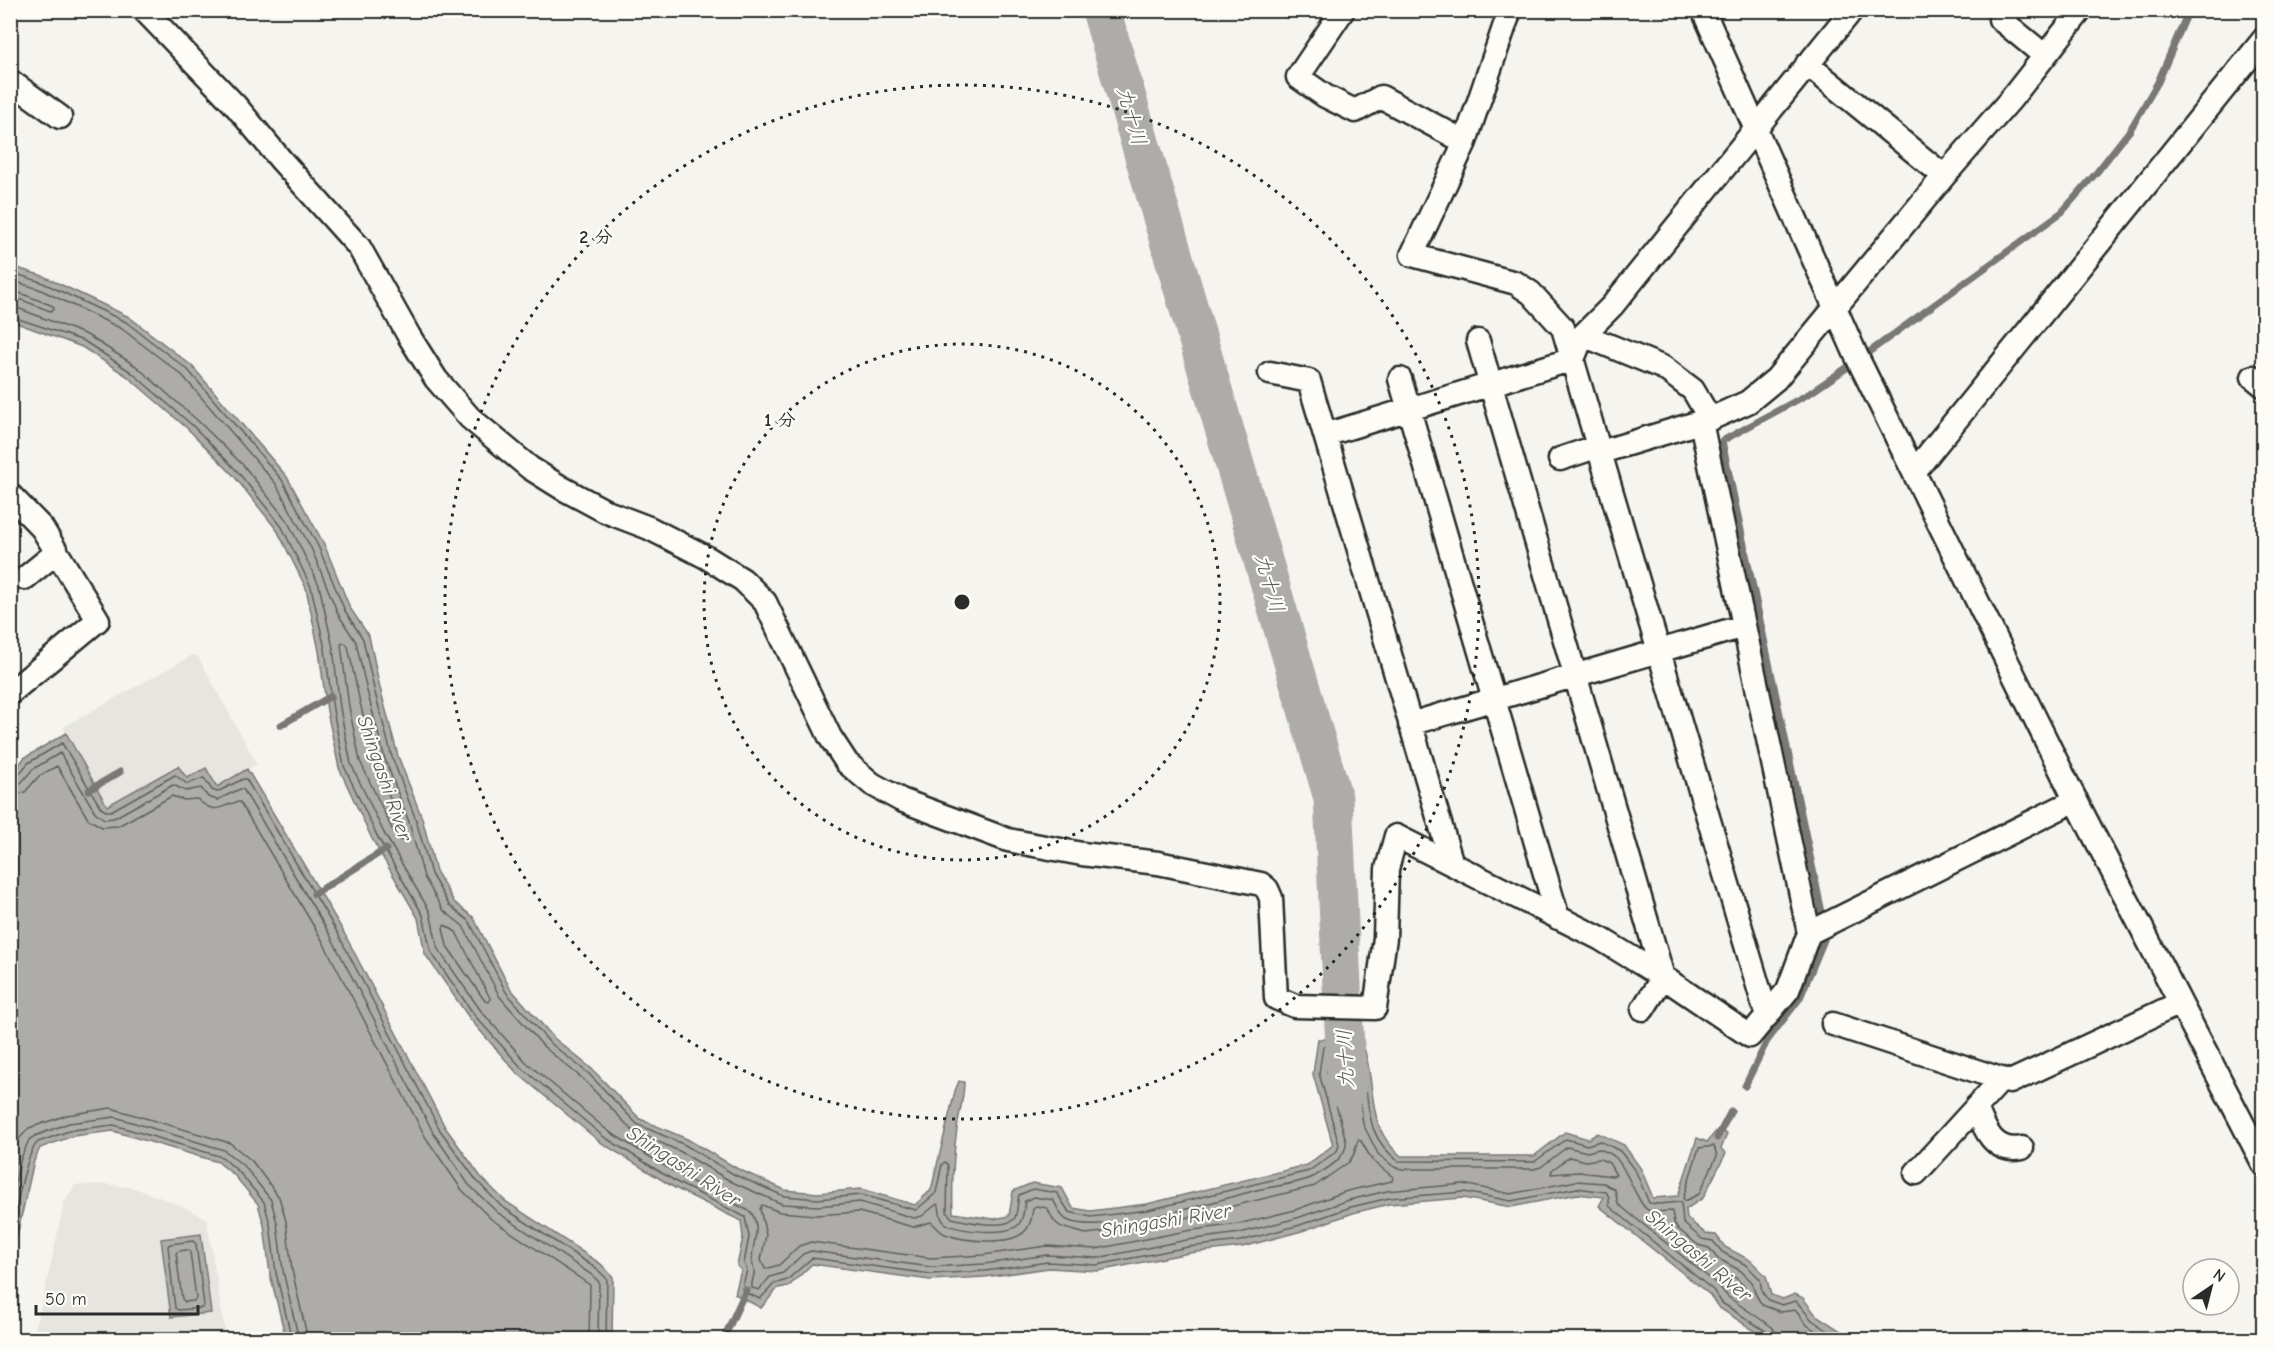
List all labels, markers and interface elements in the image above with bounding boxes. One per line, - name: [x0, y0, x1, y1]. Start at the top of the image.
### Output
- water label: 九十川: [1112, 84, 1151, 148]
- text: 2 分: [579, 227, 613, 248]
- text: 1 分: [764, 410, 796, 431]
- water label: 九十川: [1250, 551, 1289, 615]
- centre of rings: [952, 592, 972, 612]
- water label: Shingashi River: [352, 712, 417, 845]
- water label: 九十川: [1332, 1028, 1359, 1090]
- water label: Shingashi River: [622, 1121, 746, 1212]
- water label: Shingashi River: [1100, 1199, 1234, 1242]
- water label: Shingashi River: [1641, 1204, 1757, 1307]
- north arrow: [2181, 1257, 2241, 1317]
- text: N: [2210, 1265, 2228, 1286]
- scale bar: [36, 1278, 198, 1316]
- text: 50 m: [45, 1289, 87, 1310]

